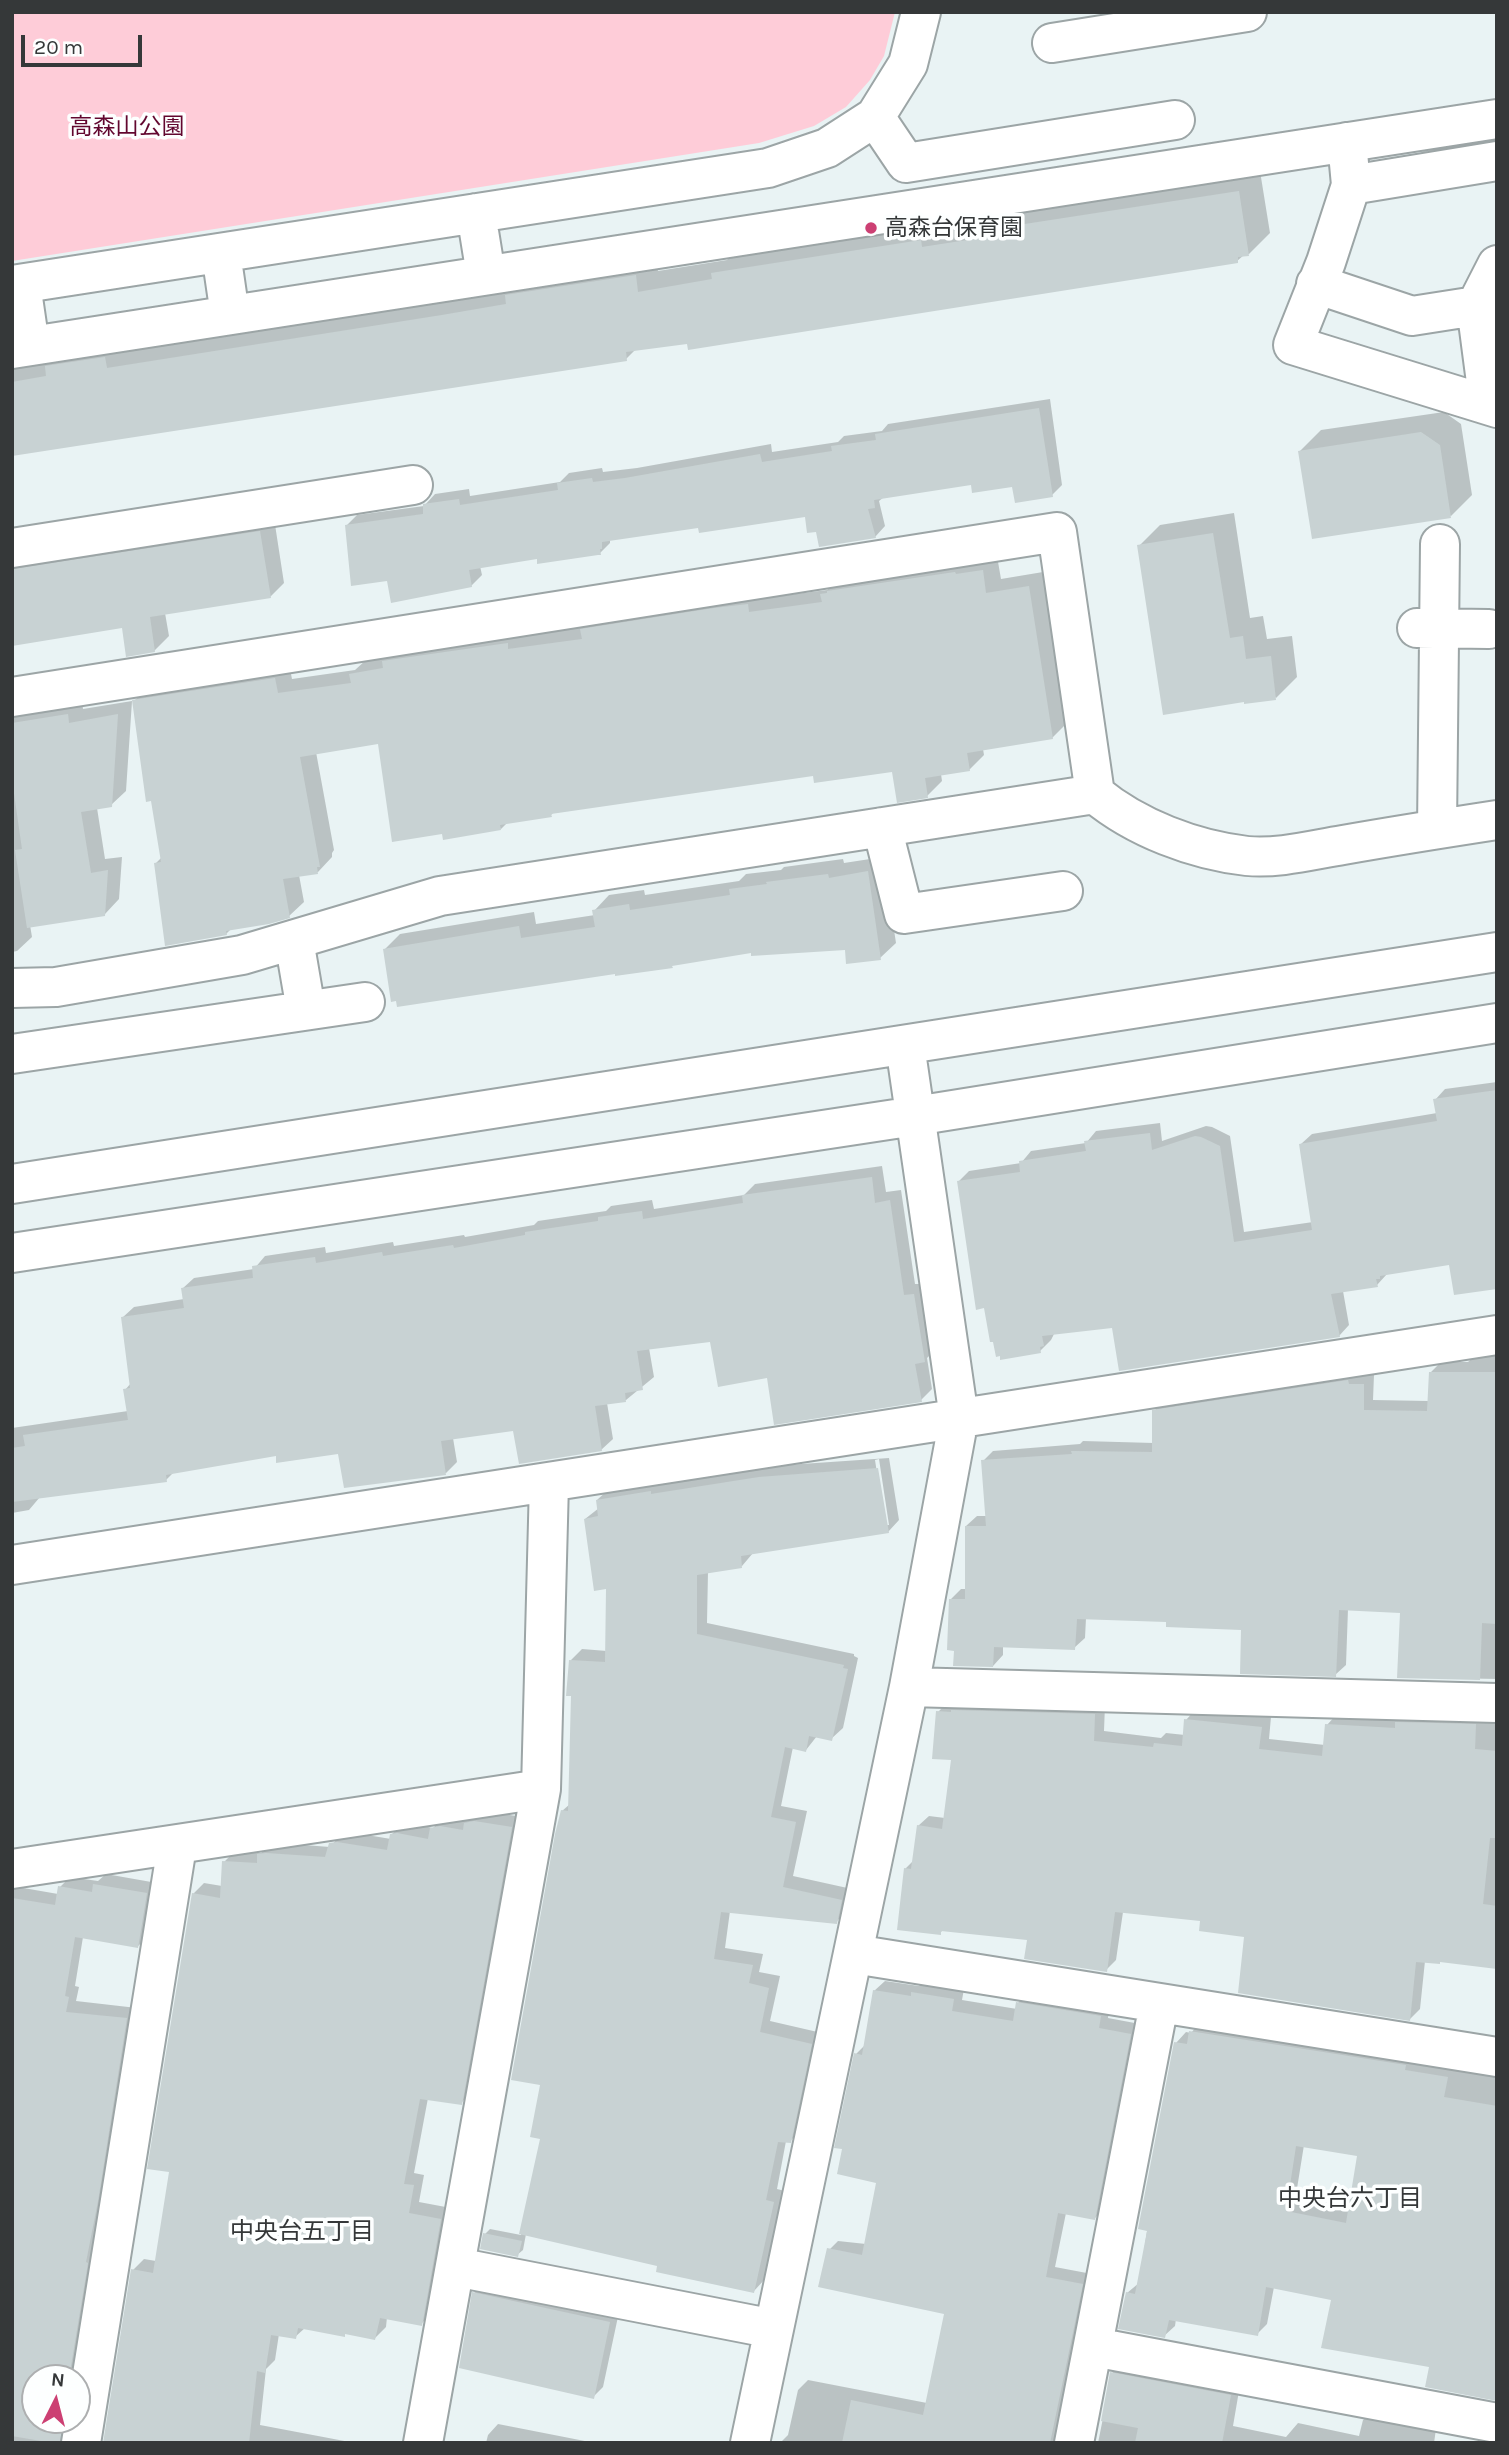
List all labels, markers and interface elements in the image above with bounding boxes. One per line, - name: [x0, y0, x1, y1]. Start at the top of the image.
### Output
- scale bar: [24, 21, 145, 65]
- text: 20 m: [34, 35, 83, 59]
- park label: 高森山公園: [70, 113, 184, 141]
- place label: 高森台保育園: [885, 214, 1023, 242]
- marker: 高森台保育園: [863, 220, 879, 236]
- district label: 中央台六丁目: [1278, 2185, 1422, 2213]
- district label: 中央台五丁目: [230, 2218, 374, 2246]
- north arrow: [21, 2364, 91, 2434]
- text: N: [50, 2368, 66, 2392]

